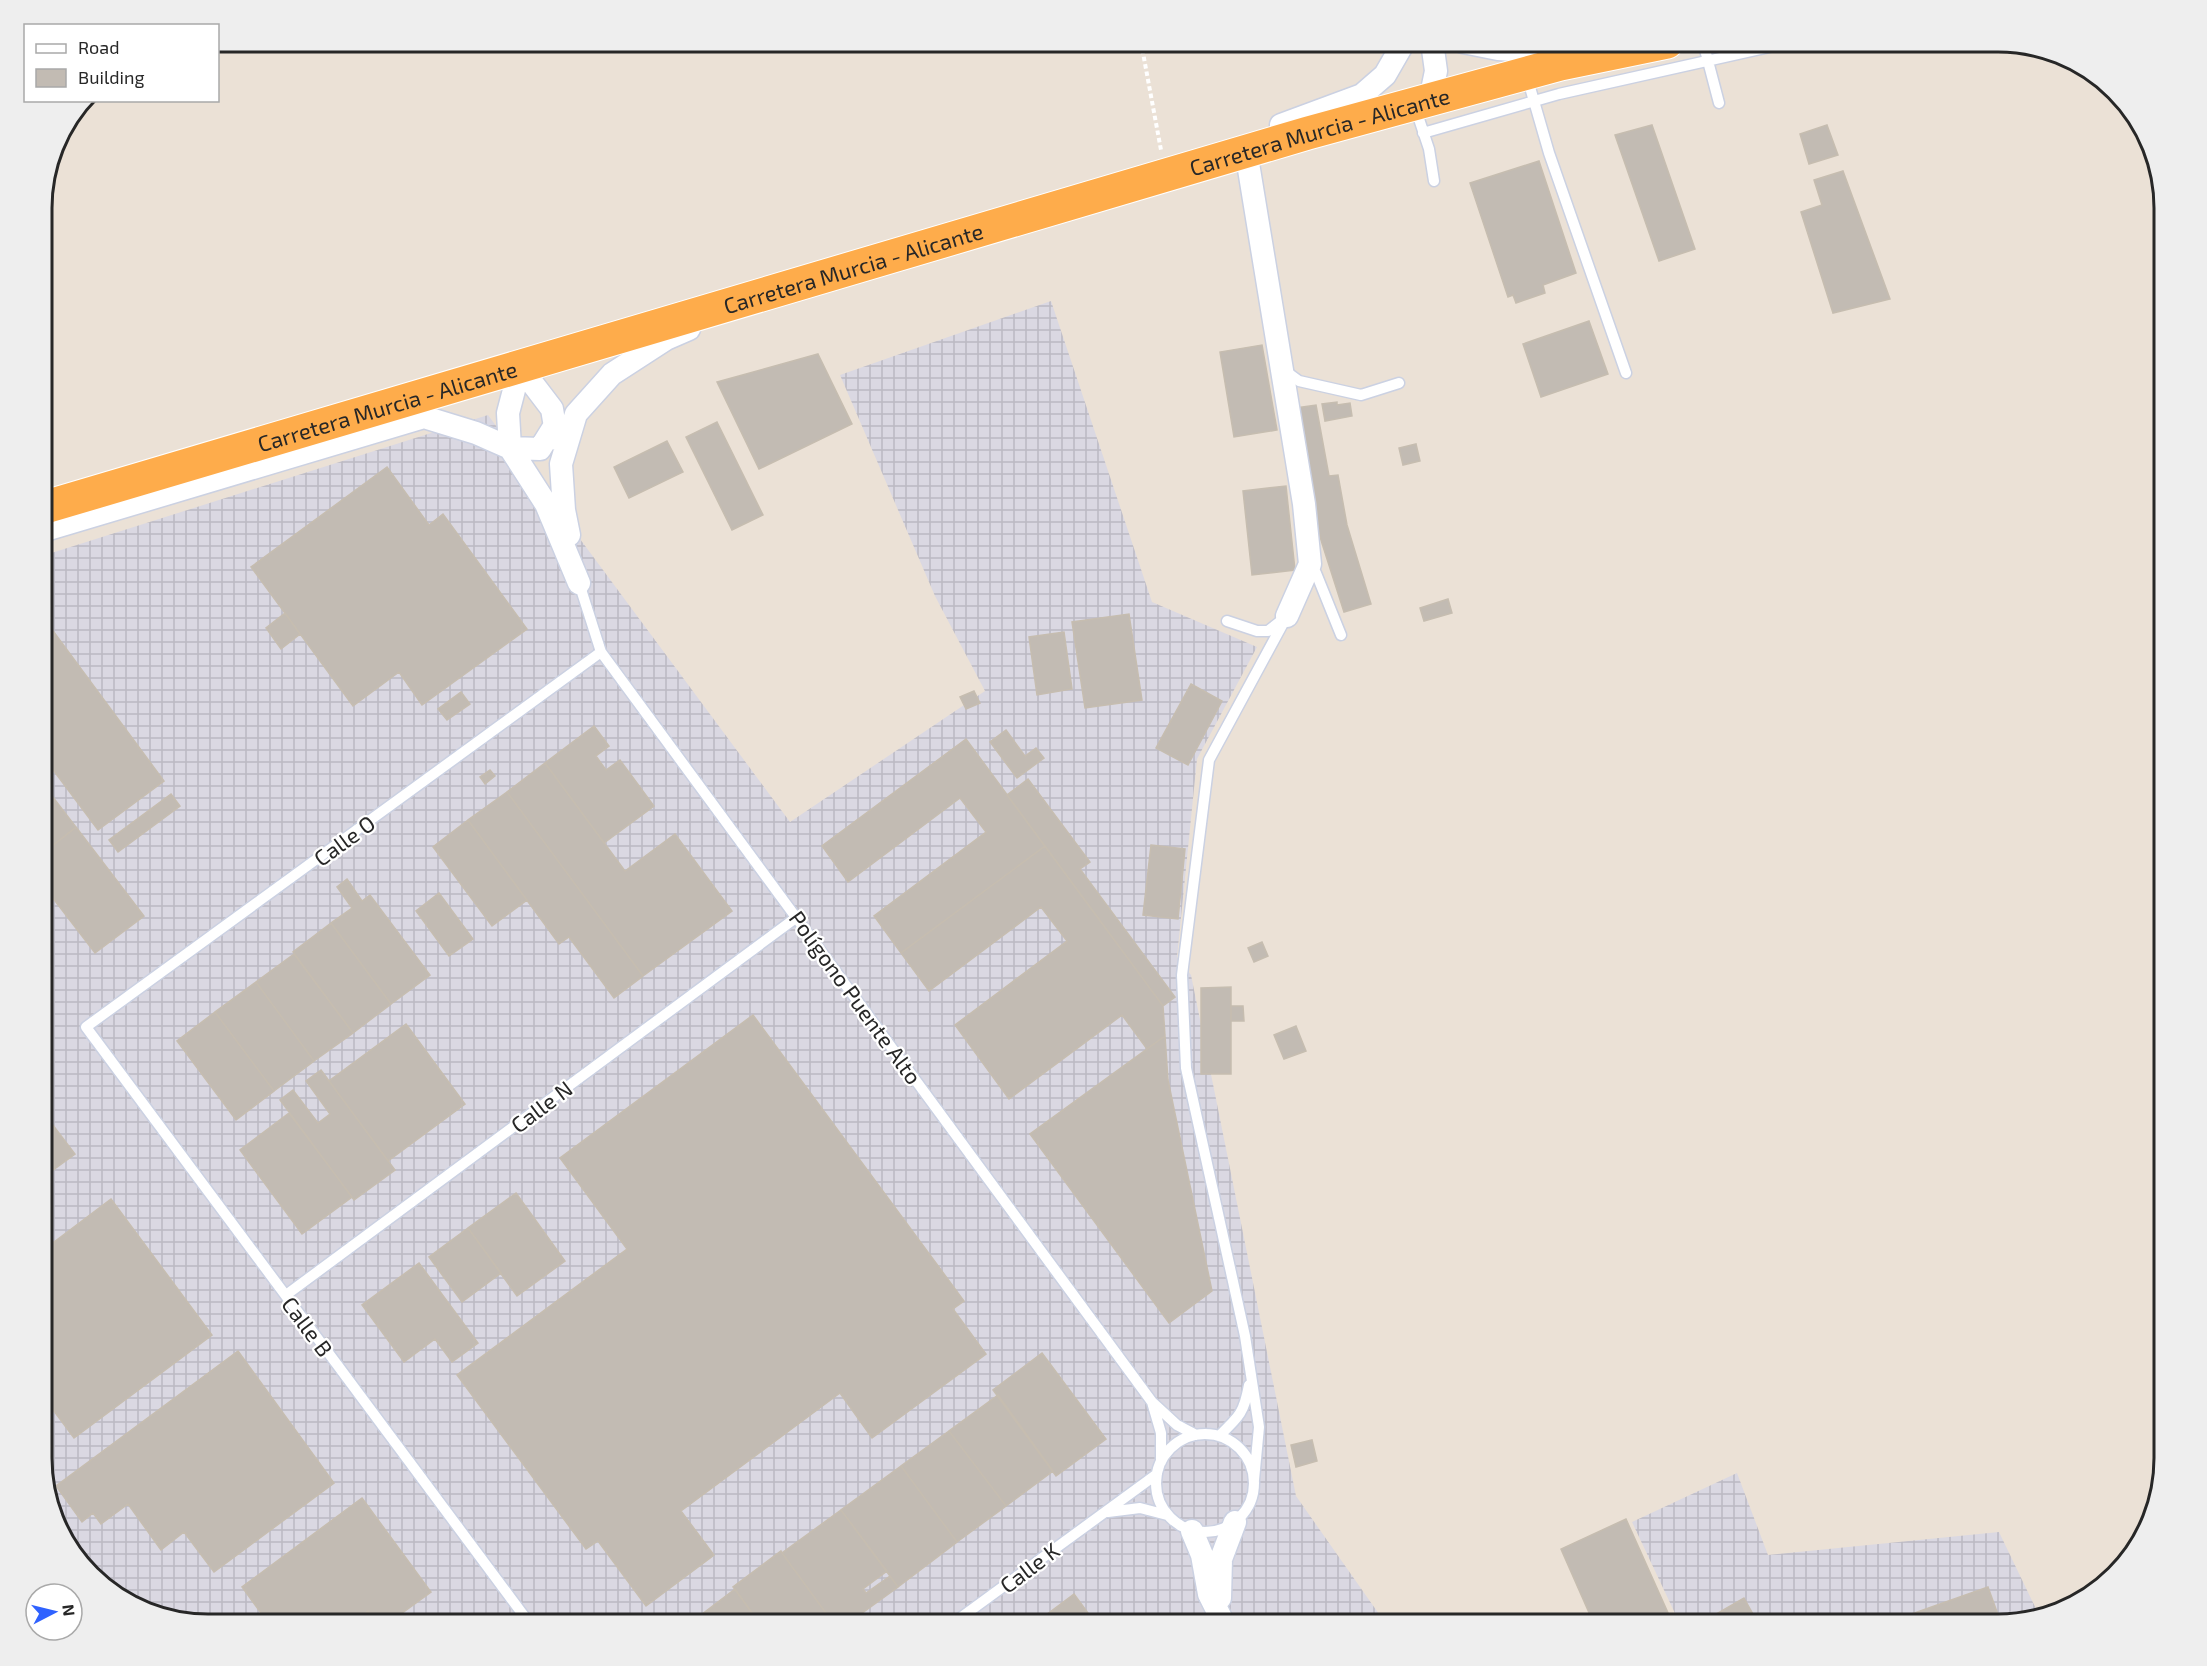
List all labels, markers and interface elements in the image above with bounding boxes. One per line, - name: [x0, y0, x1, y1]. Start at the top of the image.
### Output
- legend: [24, 24, 219, 102]
- text: Road: [78, 36, 119, 58]
- text: Building: [78, 66, 145, 88]
- street label: Carretera Murcia - Alicante: [1186, 82, 1453, 180]
- street label: Carretera Murcia - Alicante: [720, 217, 986, 318]
- street label: Carretera Murcia - Alicante: [254, 355, 520, 456]
- street label: Calle O: [308, 809, 380, 871]
- street label: Polígono Puente Alto: [784, 905, 928, 1089]
- street label: Calle N: [505, 1075, 577, 1137]
- street label: Calle B: [277, 1291, 339, 1361]
- street label: Calle K: [994, 1536, 1064, 1598]
- north arrow: [24, 1582, 84, 1642]
- text: N: [59, 1603, 80, 1617]

